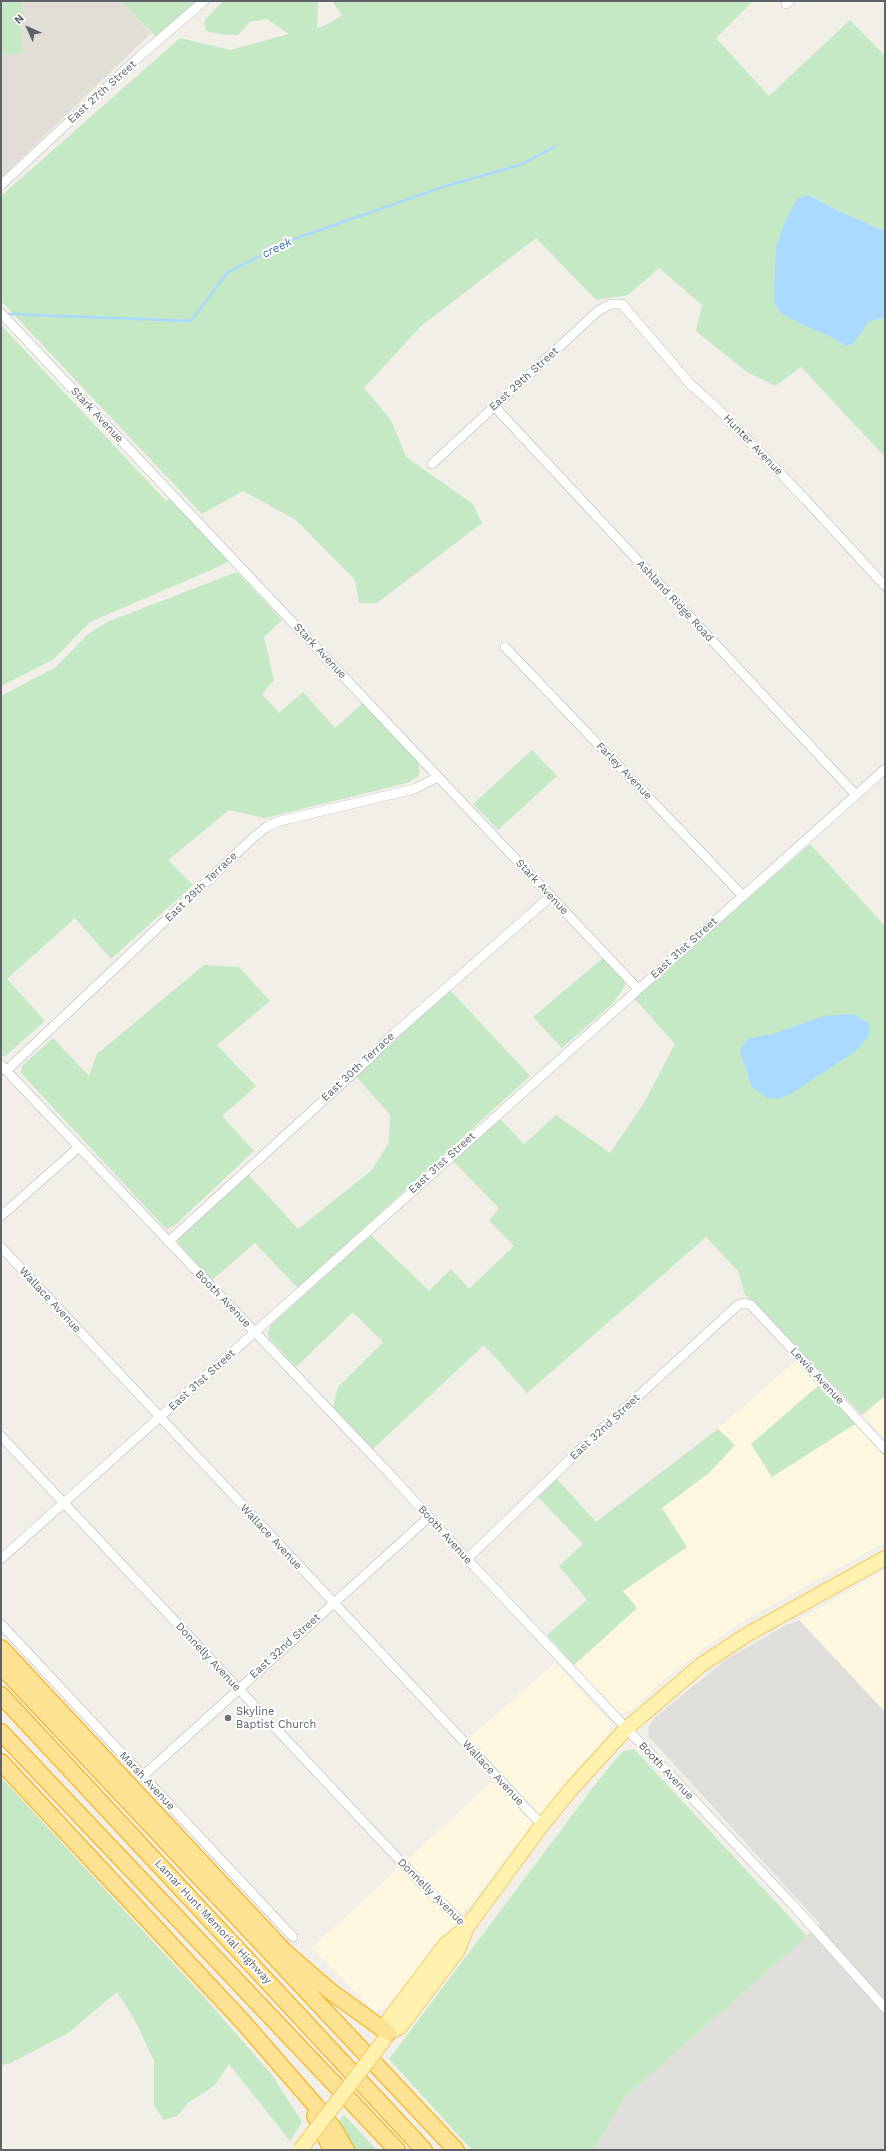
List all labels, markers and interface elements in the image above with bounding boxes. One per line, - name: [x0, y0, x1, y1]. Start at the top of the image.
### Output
- north arrow: [8, 8, 48, 48]
- text: N: [12, 12, 27, 27]
- street label: East 27th Street: [65, 58, 139, 126]
- water label: creek: [260, 235, 294, 261]
- street label: East 29th Street: [487, 344, 561, 414]
- street label: Stark Avenue: [68, 384, 126, 446]
- street label: Hunter Avenue: [721, 412, 785, 478]
- street label: Ashland Ridge Road: [634, 557, 716, 645]
- street label: Stark Avenue: [291, 620, 349, 682]
- street label: Farley Avenue: [593, 740, 655, 802]
- street label: East 29th Terrace: [162, 849, 240, 925]
- street label: Stark Avenue: [513, 856, 571, 918]
- street label: East 31st Street: [648, 915, 720, 981]
- street label: East 30th Terrace: [319, 1030, 397, 1104]
- street label: East 31st Street: [406, 1130, 478, 1196]
- street label: Wallace Avenue: [16, 1265, 84, 1335]
- street label: Booth Avenue: [192, 1268, 254, 1330]
- street label: Lewis Avenue: [787, 1345, 847, 1407]
- street label: East 31st Street: [166, 1347, 238, 1413]
- street label: East 32nd Street: [567, 1391, 643, 1463]
- street label: Wallace Avenue: [237, 1502, 305, 1572]
- street label: Booth Avenue: [415, 1503, 475, 1567]
- street label: East 32nd Street: [247, 1611, 323, 1681]
- street label: Donnelly Avenue: [173, 1620, 243, 1694]
- place label: Skyline Baptist Church: [236, 1705, 316, 1731]
- marker: Skyline Baptist Church: [223, 1713, 233, 1723]
- street label: Wallace Avenue: [459, 1738, 527, 1808]
- street label: Booth Avenue: [636, 1739, 696, 1803]
- street label: Marsh Avenue: [117, 1749, 177, 1813]
- street label: Donnelly Avenue: [395, 1856, 467, 1928]
- street label: Lamar Hunt Memorial Highway: [152, 1857, 274, 1987]

